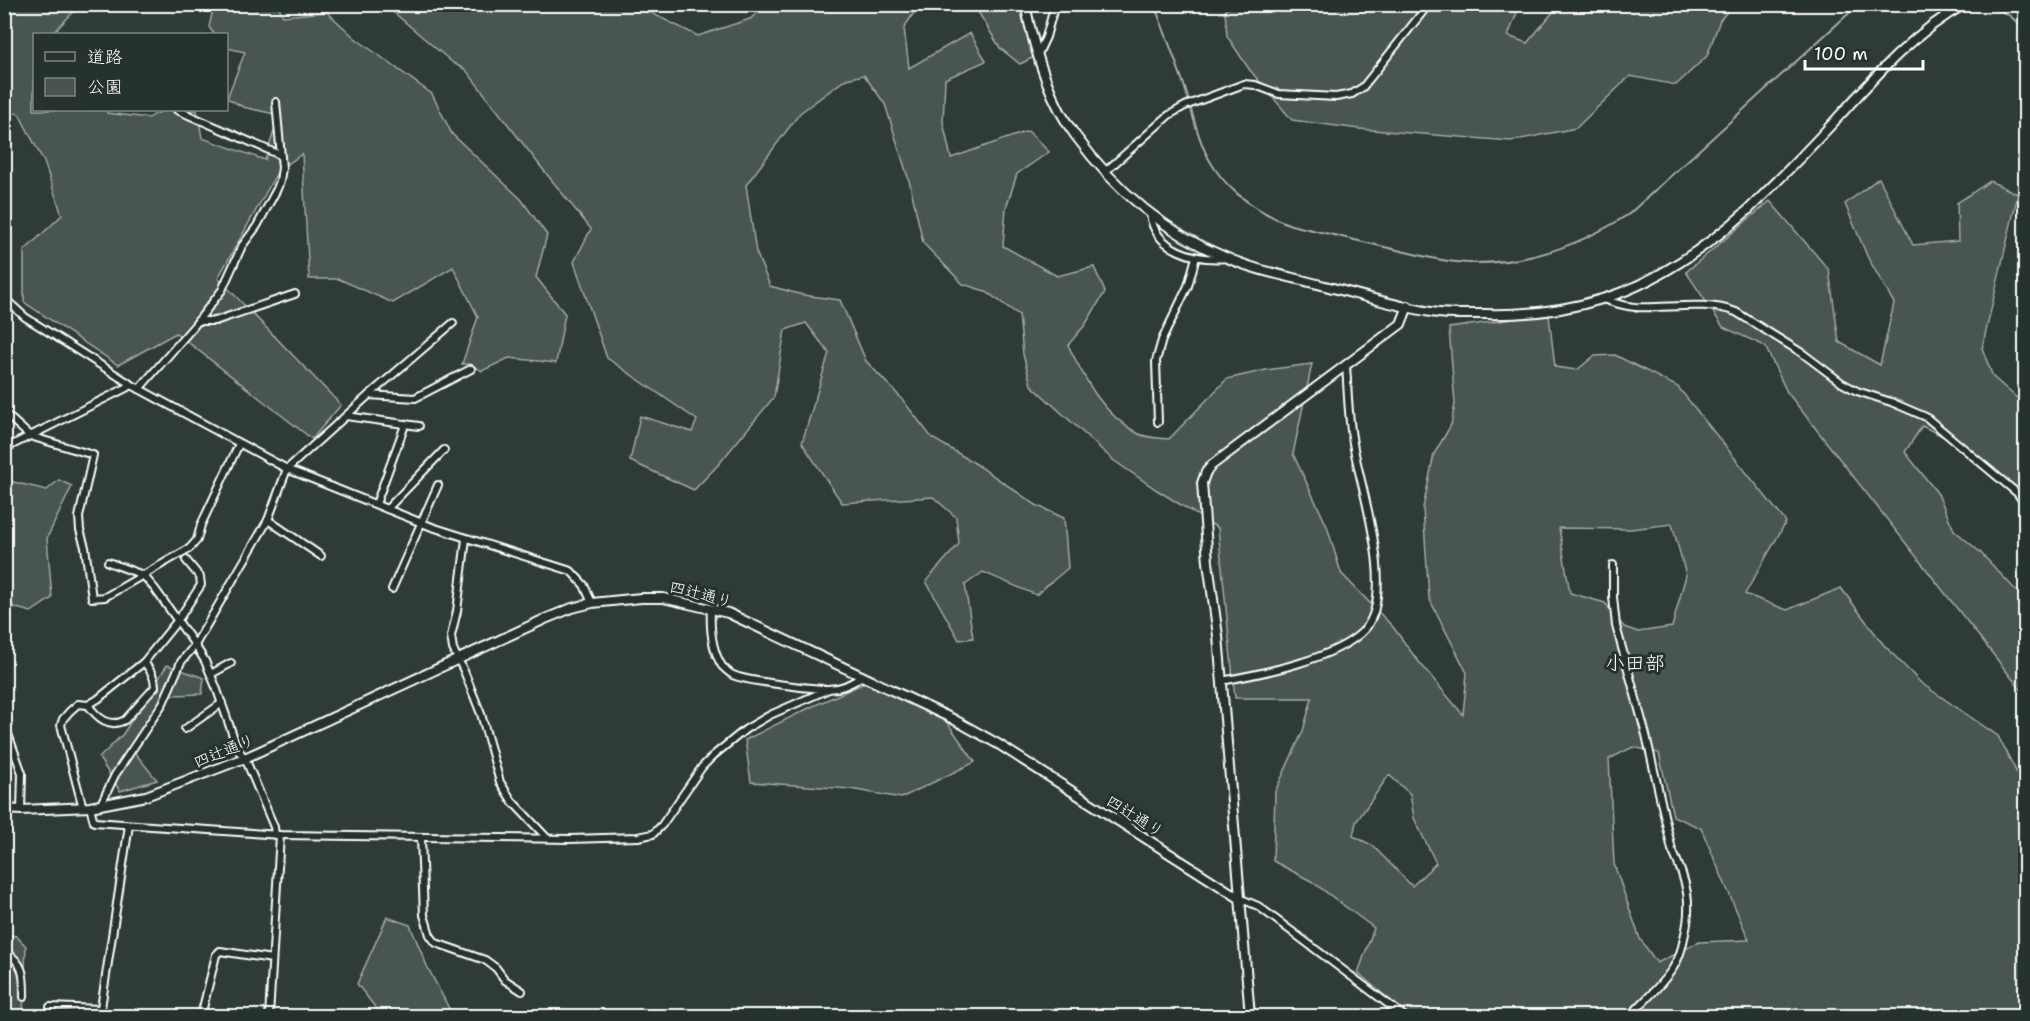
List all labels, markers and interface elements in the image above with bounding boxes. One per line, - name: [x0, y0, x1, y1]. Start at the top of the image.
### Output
- legend: [33, 33, 228, 111]
- scale bar: [1805, 33, 1924, 71]
- text: 100 m: [1814, 42, 1868, 66]
- text: 道路: [87, 45, 123, 69]
- text: 公園: [87, 75, 123, 99]
- street label: 四辻通り: [667, 576, 735, 612]
- district label: 小田部: [1605, 650, 1665, 676]
- street label: 四辻通り: [190, 729, 258, 773]
- street label: 四辻通り: [1102, 790, 1168, 842]

